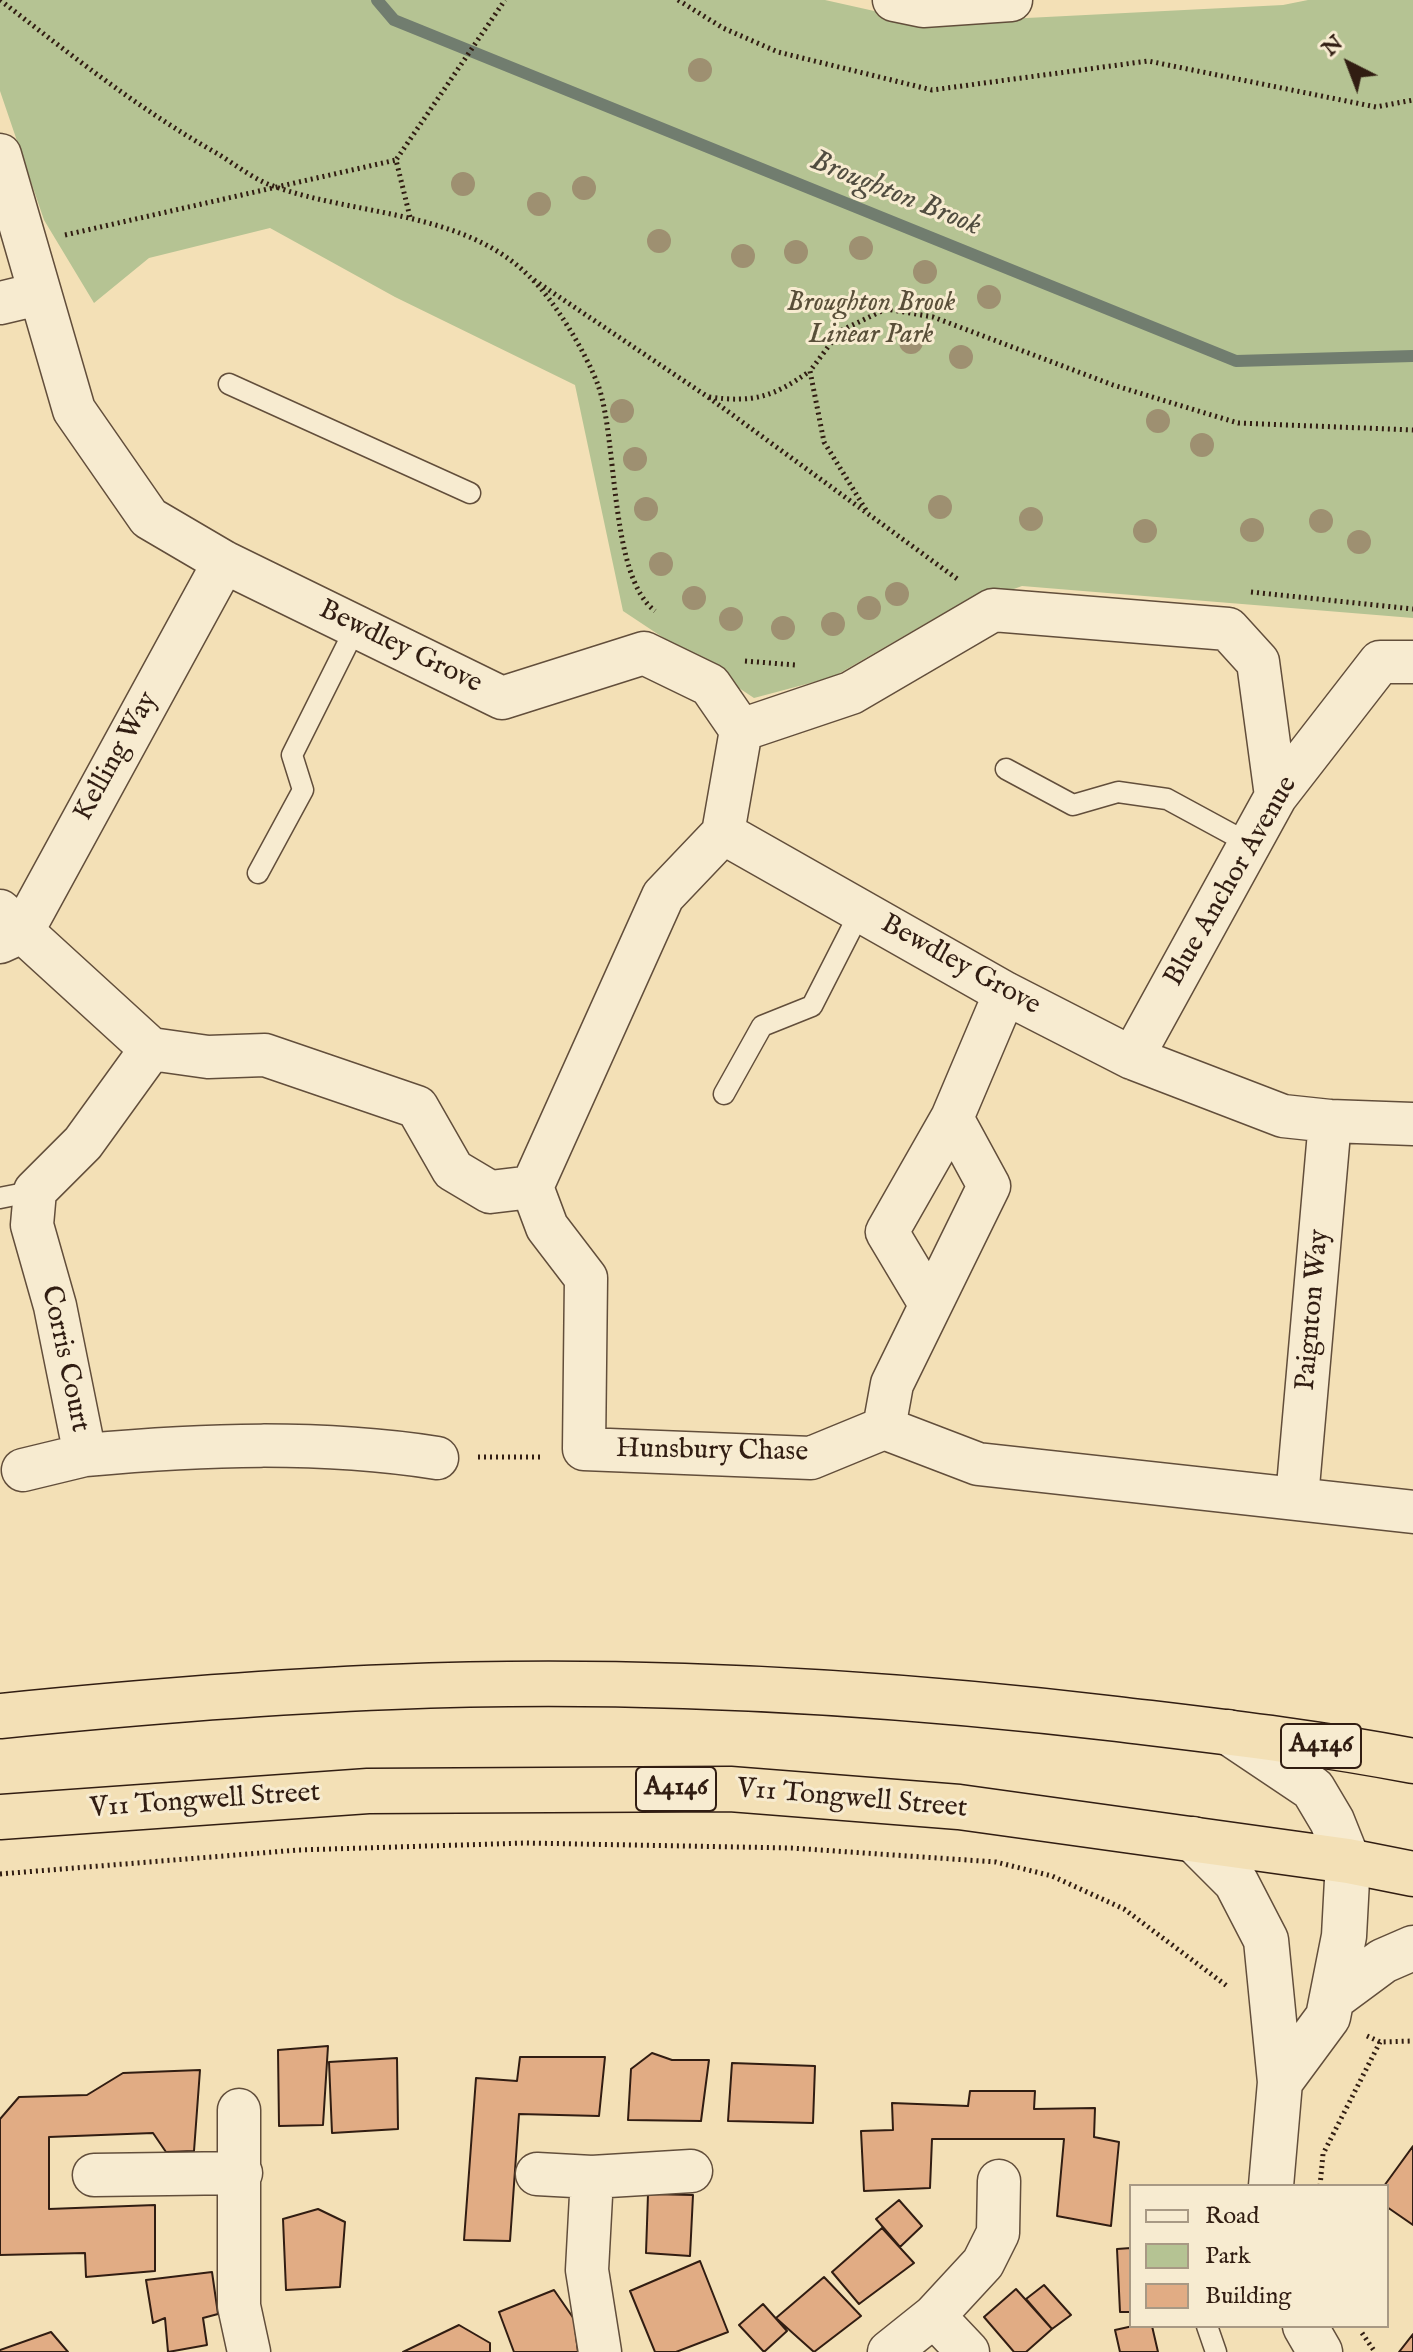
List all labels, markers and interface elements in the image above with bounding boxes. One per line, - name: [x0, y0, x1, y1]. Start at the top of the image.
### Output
- north arrow: [1309, 24, 1389, 104]
- text: N: [1316, 29, 1349, 63]
- water label: Broughton Brook: [804, 144, 986, 246]
- park label: Broughton Brook Linear Park: [787, 287, 955, 353]
- street label: Bewdley Grove: [313, 594, 487, 702]
- street label: Kelling Way: [68, 686, 166, 828]
- street label: Blue Anchor Avenue: [1158, 771, 1306, 993]
- street label: Bewdley Grove: [874, 908, 1046, 1024]
- street label: Paignton Way: [1290, 1228, 1338, 1392]
- street label: Corris Court: [32, 1283, 96, 1435]
- street label: Hunsbury Chase: [616, 1434, 808, 1470]
- road number: A4146: [1281, 1724, 1361, 1768]
- road number: A4146: [636, 1767, 716, 1811]
- street label: V11 Tongwell Street: [736, 1773, 968, 1827]
- street label: V11 Tongwell Street: [89, 1777, 321, 1827]
- legend: [1129, 2184, 1389, 2328]
- text: Road: [1205, 2201, 1259, 2232]
- text: Park: [1205, 2241, 1251, 2272]
- text: Building: [1205, 2281, 1291, 2312]

